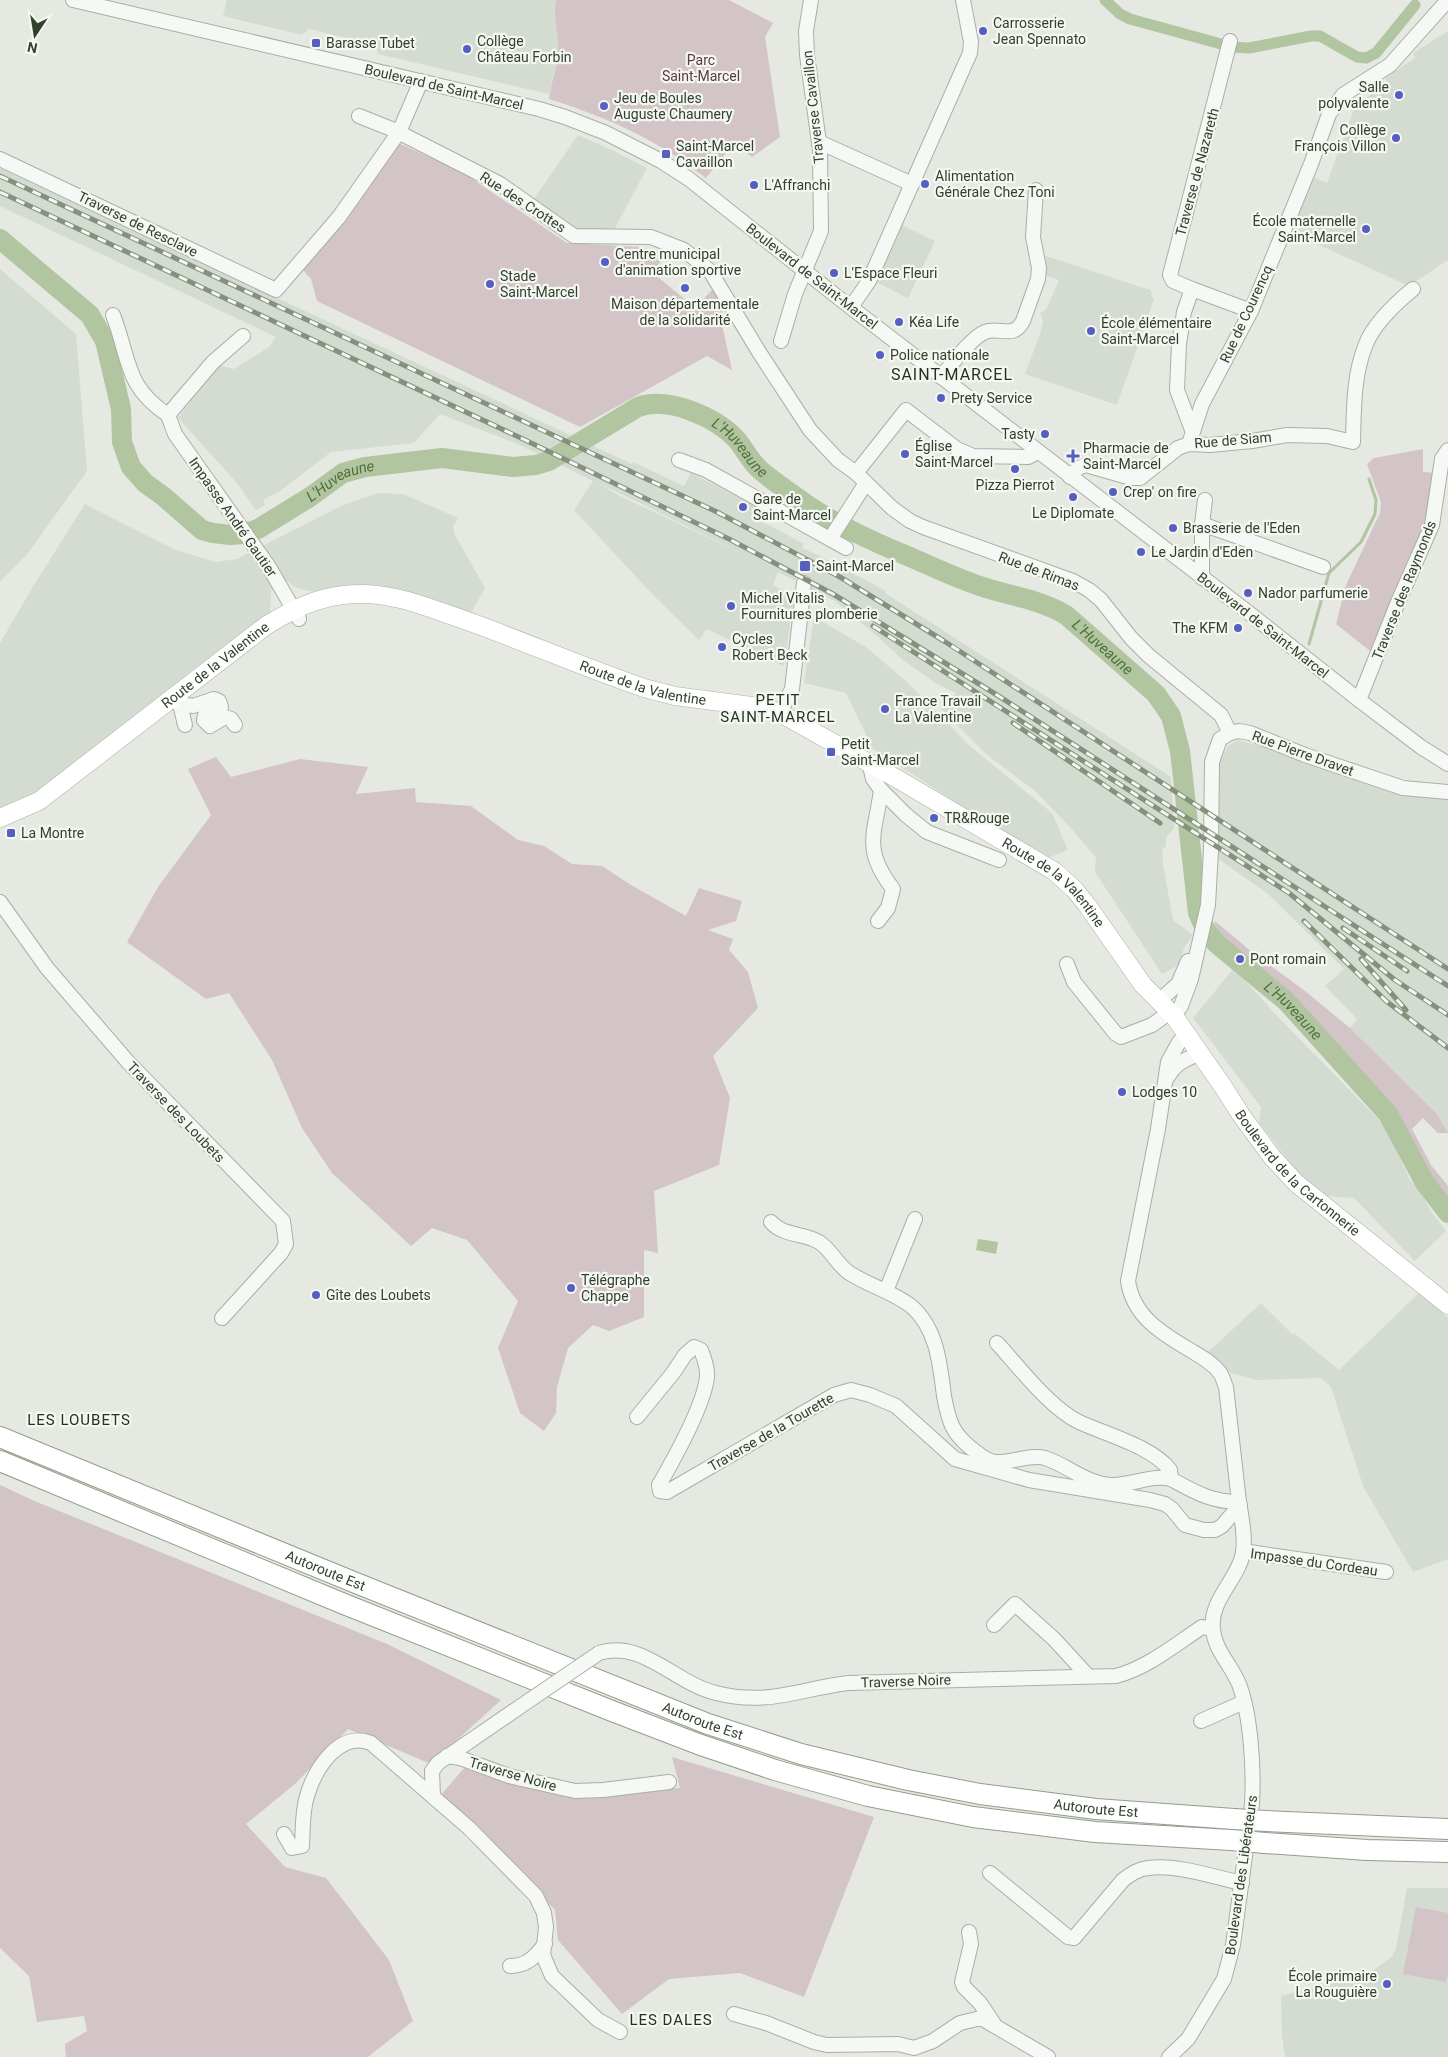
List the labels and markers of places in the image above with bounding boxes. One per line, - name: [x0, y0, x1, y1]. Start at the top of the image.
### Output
- place label: Carrosserie Jean Spennato: [993, 15, 1086, 47]
- marker: Carrosserie Jean Spennato: [977, 25, 989, 37]
- place label: Collège Château Forbin: [477, 33, 572, 65]
- place label: Barasse Tubet: [326, 35, 415, 51]
- marker: Barasse Tubet: [310, 37, 322, 49]
- marker: Collège Château Forbin: [461, 43, 473, 55]
- place label: Salle polyvalente: [1318, 79, 1389, 111]
- marker: Salle polyvalente: [1393, 89, 1405, 101]
- place label: Jeu de Boules Auguste Chaumery: [614, 90, 733, 122]
- marker: Jeu de Boules Auguste Chaumery: [598, 100, 610, 112]
- place label: Collège François Villon: [1294, 122, 1386, 154]
- marker: Collège François Villon: [1390, 132, 1402, 144]
- place label: Saint-Marcel Cavaillon: [676, 138, 754, 170]
- marker: Saint-Marcel Cavaillon: [660, 148, 672, 160]
- place label: Alimentation Générale Chez Toni: [935, 168, 1055, 200]
- place label: L'Affranchi: [764, 177, 830, 193]
- marker: Alimentation Générale Chez Toni: [919, 178, 931, 190]
- marker: L'Affranchi: [748, 179, 760, 191]
- place label: École maternelle Saint-Marcel: [1253, 212, 1356, 245]
- marker: École maternelle Saint-Marcel: [1360, 223, 1372, 235]
- place label: Centre municipal d'animation sportive: [615, 246, 741, 278]
- marker: Centre municipal d'animation sportive: [599, 256, 611, 268]
- place label: L'Espace Fleuri: [844, 265, 937, 281]
- marker: L'Espace Fleuri: [828, 267, 840, 279]
- place label: Stade Saint-Marcel: [500, 268, 578, 300]
- marker: Stade Saint-Marcel: [484, 278, 496, 290]
- marker: Maison départementale de la solidarité: [679, 282, 691, 294]
- place label: Maison départementale de la solidarité: [611, 296, 759, 328]
- place label: Kéa Life: [909, 314, 959, 330]
- place label: École élémentaire Saint-Marcel: [1101, 314, 1212, 347]
- marker: Kéa Life: [893, 316, 905, 328]
- marker: École élémentaire Saint-Marcel: [1085, 325, 1097, 337]
- place label: Police nationale: [890, 347, 989, 363]
- marker: Police nationale: [874, 349, 886, 361]
- place label: Prety Service: [951, 390, 1032, 406]
- marker: Prety Service: [935, 392, 947, 404]
- place label: Tasty: [1001, 426, 1035, 442]
- marker: Tasty: [1039, 428, 1051, 440]
- place label: Église Saint-Marcel: [915, 437, 993, 470]
- place label: Pharmacie de Saint-Marcel: [1083, 440, 1169, 472]
- marker: Église Saint-Marcel: [899, 448, 911, 460]
- marker: Pharmacie de Saint-Marcel: [1067, 450, 1079, 462]
- marker: Pizza Pierrot: [1009, 463, 1021, 475]
- place label: Pizza Pierrot: [976, 477, 1055, 493]
- place label: Crep' on fire: [1123, 484, 1197, 500]
- marker: Crep' on fire: [1107, 486, 1119, 498]
- place label: Gare de Saint-Marcel: [753, 491, 831, 523]
- marker: Le Diplomate: [1067, 491, 1079, 503]
- marker: Gare de Saint-Marcel: [737, 501, 749, 513]
- place label: Le Diplomate: [1032, 505, 1114, 521]
- place label: Brasserie de l'Eden: [1183, 520, 1300, 536]
- marker: Brasserie de l'Eden: [1167, 522, 1179, 534]
- place label: Le Jardin d'Eden: [1151, 544, 1253, 560]
- marker: Le Jardin d'Eden: [1135, 546, 1147, 558]
- place label: Saint-Marcel: [816, 558, 894, 574]
- marker: Saint-Marcel: [798, 559, 812, 573]
- place label: Nador parfumerie: [1258, 585, 1368, 601]
- marker: Nador parfumerie: [1242, 587, 1254, 599]
- place label: Michel Vitalis Fournitures plomberie: [741, 590, 878, 622]
- marker: Michel Vitalis Fournitures plomberie: [725, 600, 737, 612]
- place label: The KFM: [1172, 620, 1228, 636]
- marker: The KFM: [1232, 622, 1244, 634]
- place label: Cycles Robert Beck: [732, 631, 809, 663]
- marker: Cycles Robert Beck: [716, 641, 728, 653]
- place label: France Travail La Valentine: [895, 693, 981, 725]
- marker: France Travail La Valentine: [879, 703, 891, 715]
- place label: Petit Saint-Marcel: [841, 736, 919, 768]
- marker: Petit Saint-Marcel: [825, 746, 837, 758]
- place label: TR&Rouge: [944, 810, 1009, 826]
- marker: TR&Rouge: [928, 812, 940, 824]
- place label: La Montre: [21, 825, 84, 841]
- marker: La Montre: [5, 827, 17, 839]
- place label: Pont romain: [1250, 951, 1326, 967]
- marker: Pont romain: [1234, 953, 1246, 965]
- place label: Lodges 10: [1132, 1084, 1197, 1100]
- marker: Lodges 10: [1116, 1086, 1128, 1098]
- place label: Télégraphe Chappe: [581, 1272, 650, 1304]
- marker: Télégraphe Chappe: [565, 1282, 577, 1294]
- place label: Gîte des Loubets: [326, 1287, 431, 1303]
- marker: Gîte des Loubets: [310, 1289, 322, 1301]
- place label: École primaire La Rouguière: [1288, 1967, 1377, 2000]
- marker: École primaire La Rouguière: [1381, 1978, 1393, 1990]

